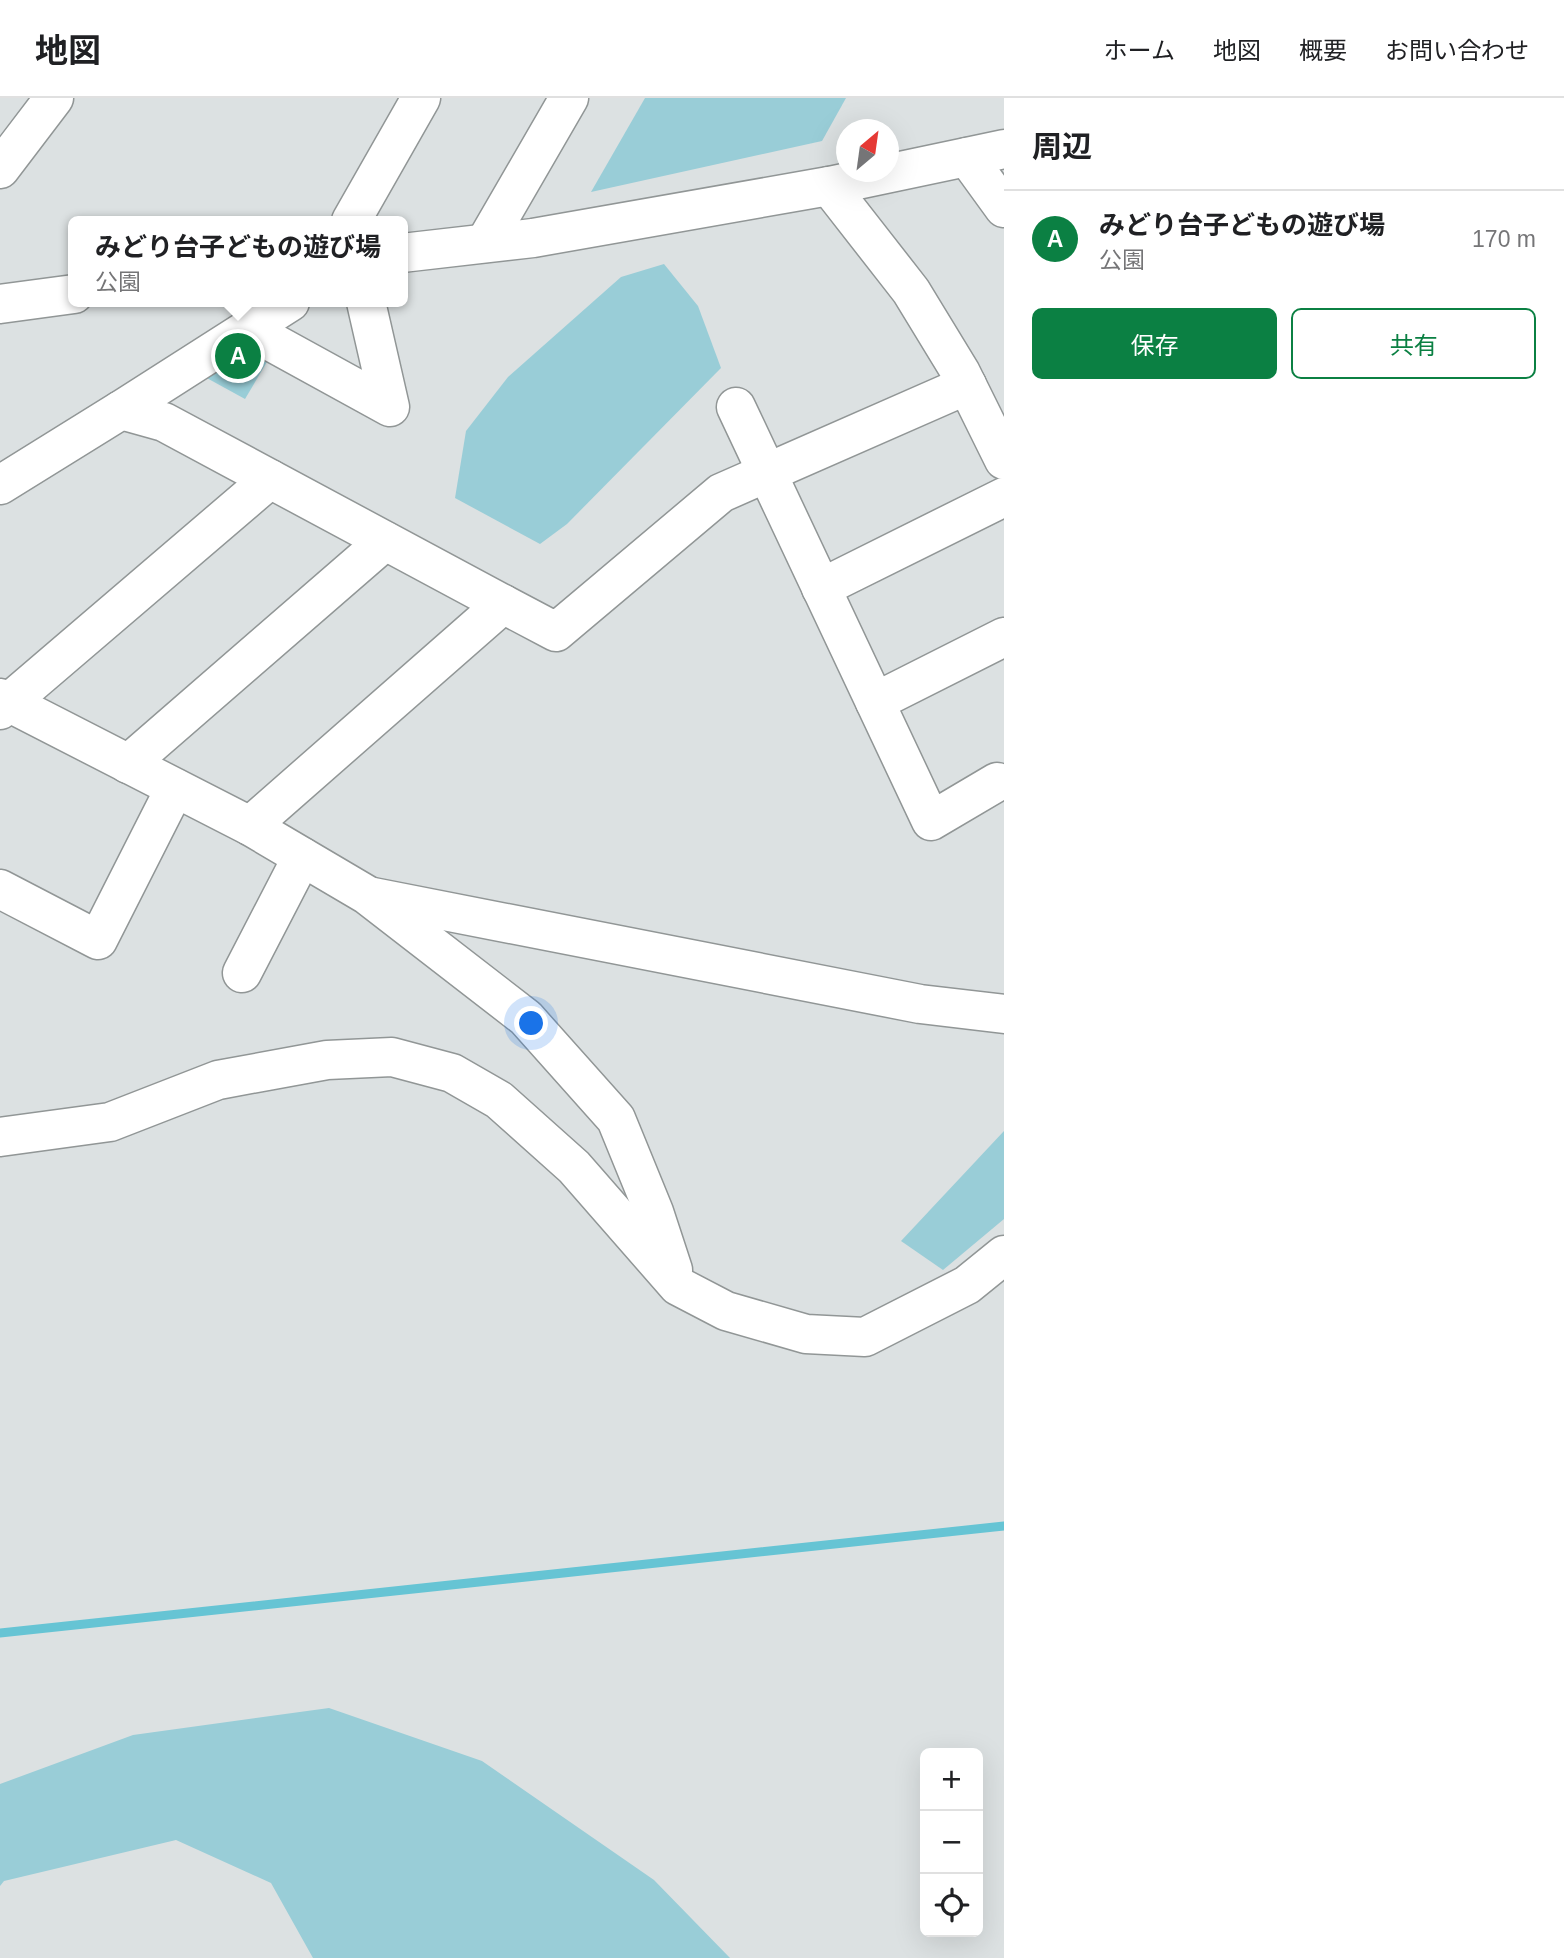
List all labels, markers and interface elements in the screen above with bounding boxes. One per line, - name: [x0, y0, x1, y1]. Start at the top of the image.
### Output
- text: 地図: [35, 32, 101, 69]
- text: ホーム: [1104, 37, 1175, 64]
- text: 地図: [1213, 37, 1261, 64]
- text: 概要: [1299, 37, 1347, 64]
- text: お問い合わせ: [1385, 37, 1529, 64]
- north arrow: [836, 119, 899, 182]
- text: 周辺: [1032, 130, 1092, 163]
- text: みどり台子どもの遊び場: [1099, 210, 1385, 240]
- popup: [68, 216, 408, 307]
- text: A: [1047, 226, 1063, 252]
- text: 170 m: [1472, 226, 1536, 252]
- text: みどり台子どもの遊び場: [95, 232, 381, 262]
- text: 公園: [1099, 247, 1145, 273]
- text: 公園: [95, 269, 141, 295]
- button: 保存: [1032, 308, 1277, 379]
- button: 共有: [1291, 308, 1536, 379]
- pin: A: [215, 330, 261, 382]
- your location: [514, 1006, 548, 1040]
- map controls: [920, 1748, 983, 1937]
- button: +: [920, 1748, 983, 1811]
- button: −: [920, 1811, 983, 1874]
- button: locate: [920, 1874, 983, 1937]

